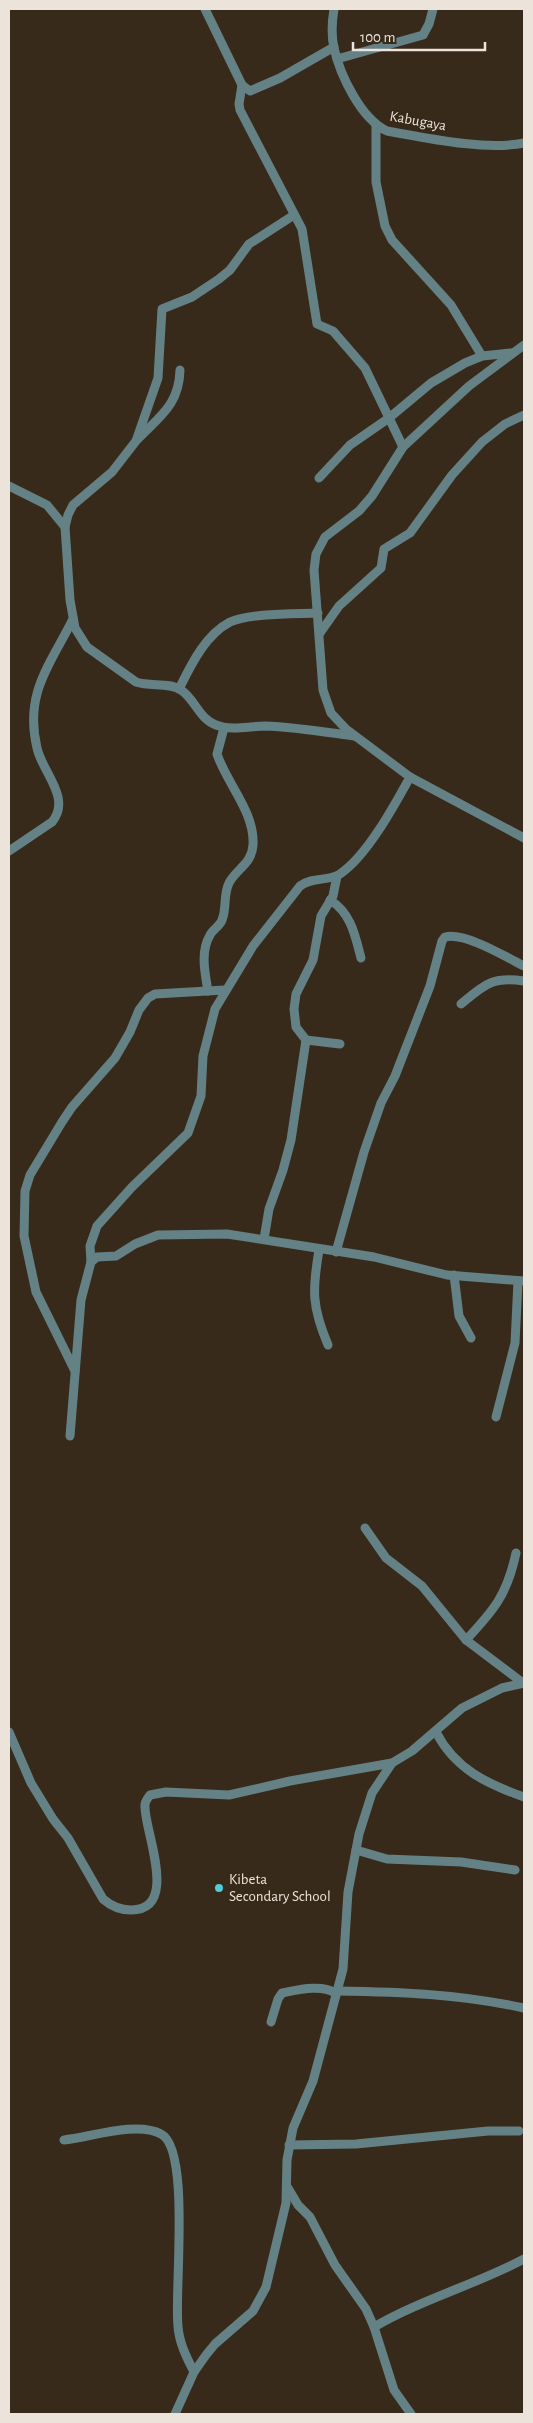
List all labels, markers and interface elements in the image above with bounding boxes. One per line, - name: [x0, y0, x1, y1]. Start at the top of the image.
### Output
- scale bar: [353, 20, 486, 52]
- text: 100 m: [360, 30, 395, 45]
- street label: Kabugaya: [388, 109, 448, 133]
- place label: Kibeta Secondary School: [229, 1872, 331, 1904]
- marker: Kibeta Secondary School: [213, 1882, 225, 1894]

